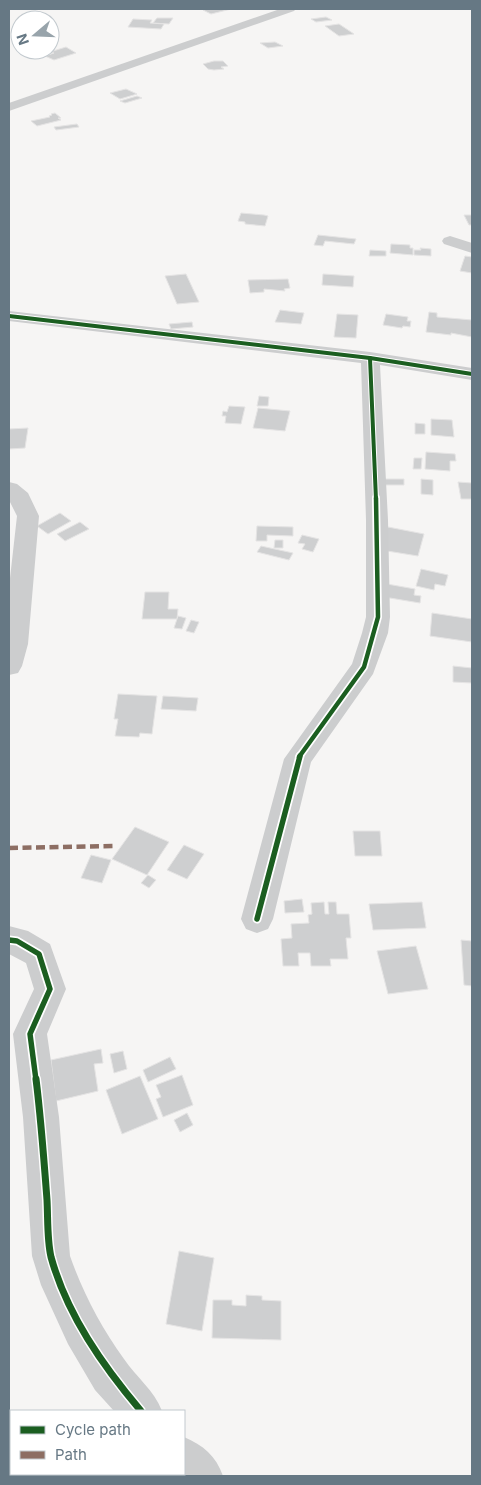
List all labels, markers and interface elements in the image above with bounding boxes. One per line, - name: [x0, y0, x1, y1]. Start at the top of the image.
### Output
- north arrow: [10, 10, 60, 60]
- text: N: [12, 32, 32, 47]
- legend: [10, 1410, 185, 1475]
- text: Cycle path: [55, 1420, 131, 1439]
- text: Path: [55, 1445, 87, 1464]

